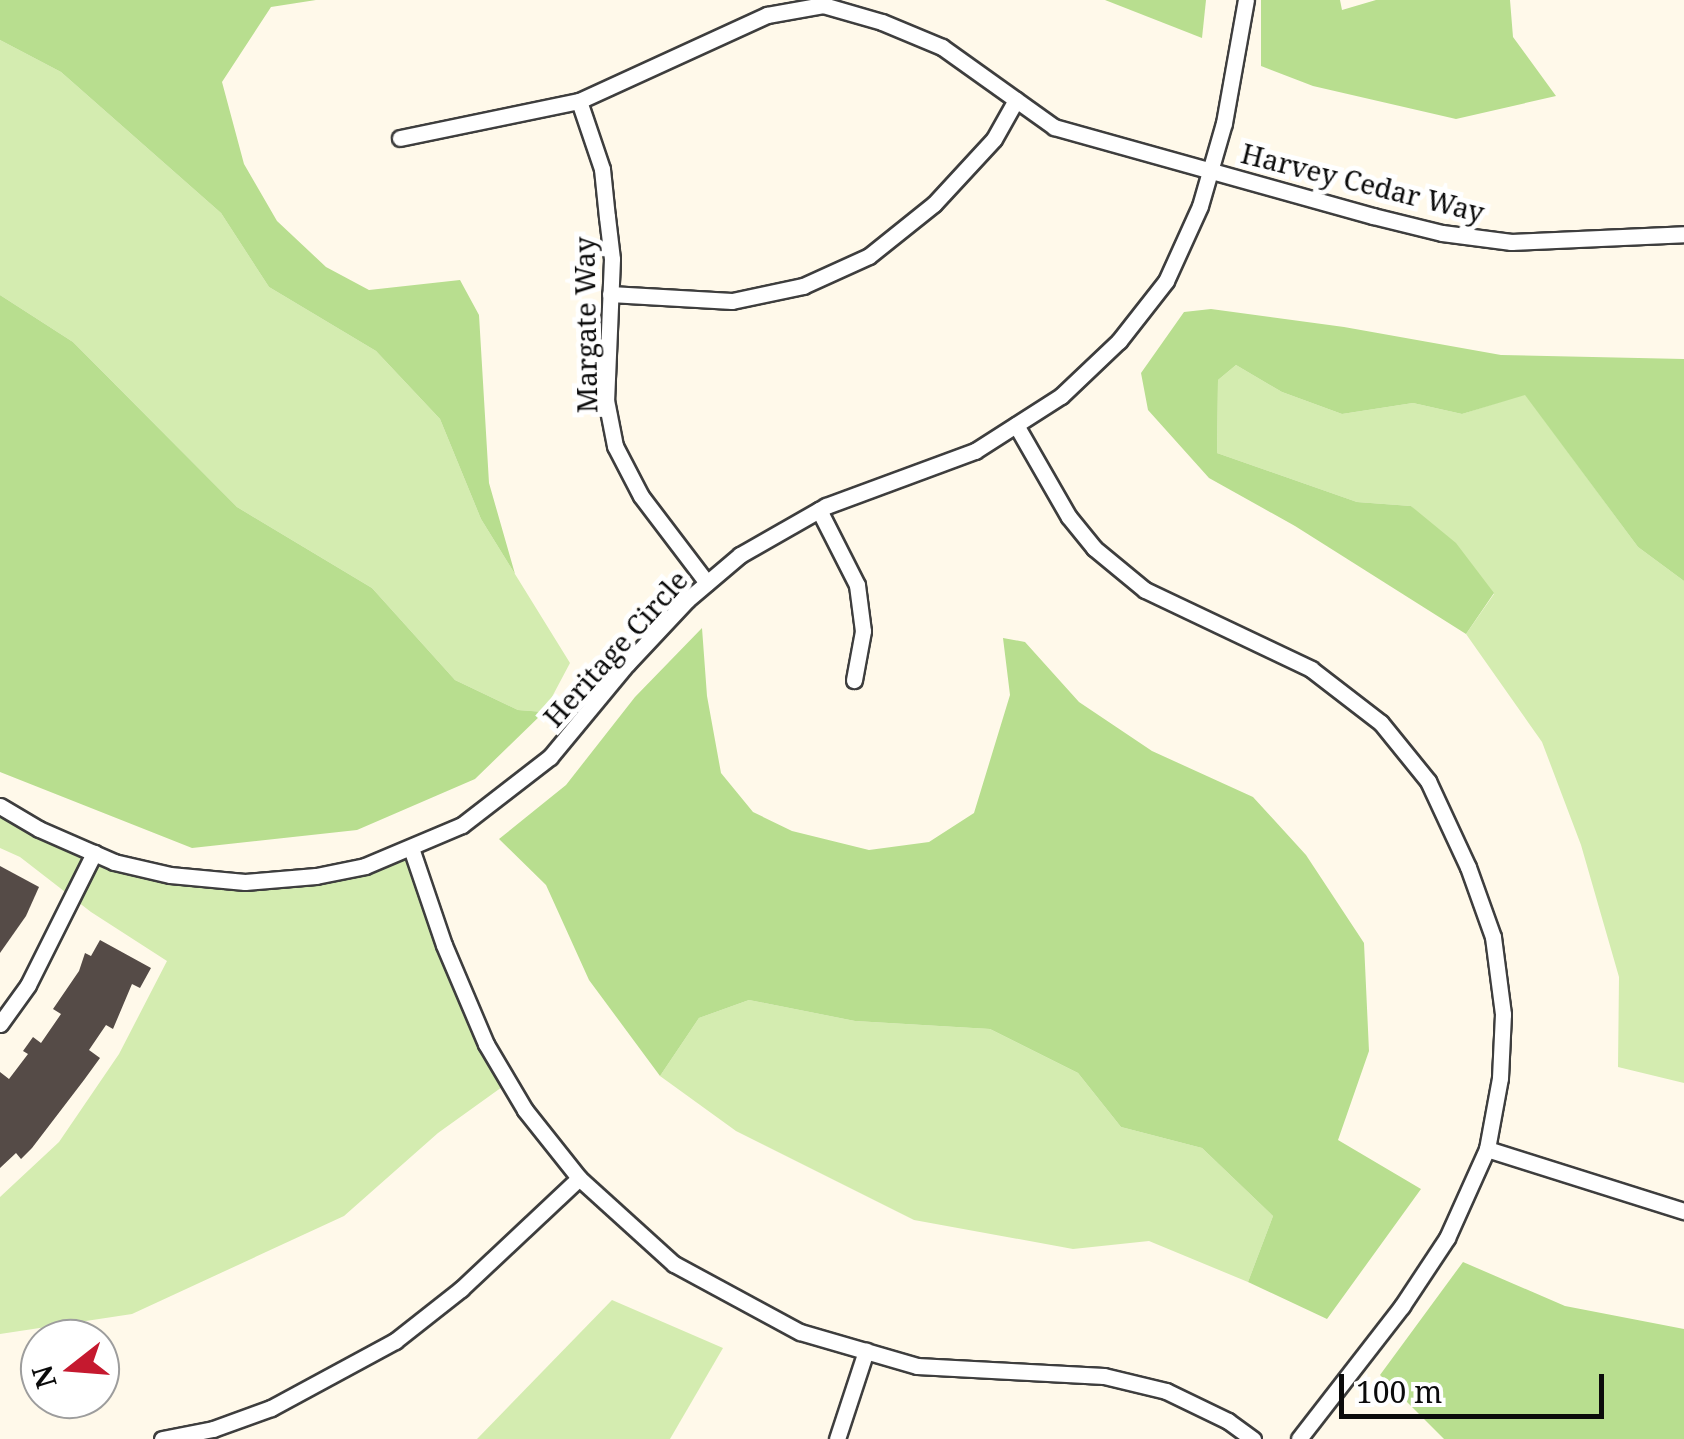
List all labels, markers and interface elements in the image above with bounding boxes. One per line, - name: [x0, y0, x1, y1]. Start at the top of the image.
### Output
- street label: Harvey Cedar Way: [1238, 136, 1488, 228]
- street label: Margate Way: [567, 236, 603, 414]
- street label: Heritage Circle: [536, 563, 694, 733]
- north arrow: [20, 1319, 120, 1419]
- scale bar: [1344, 1354, 1609, 1416]
- text: N: [22, 1361, 65, 1393]
- text: 100 m: [1356, 1371, 1442, 1412]

